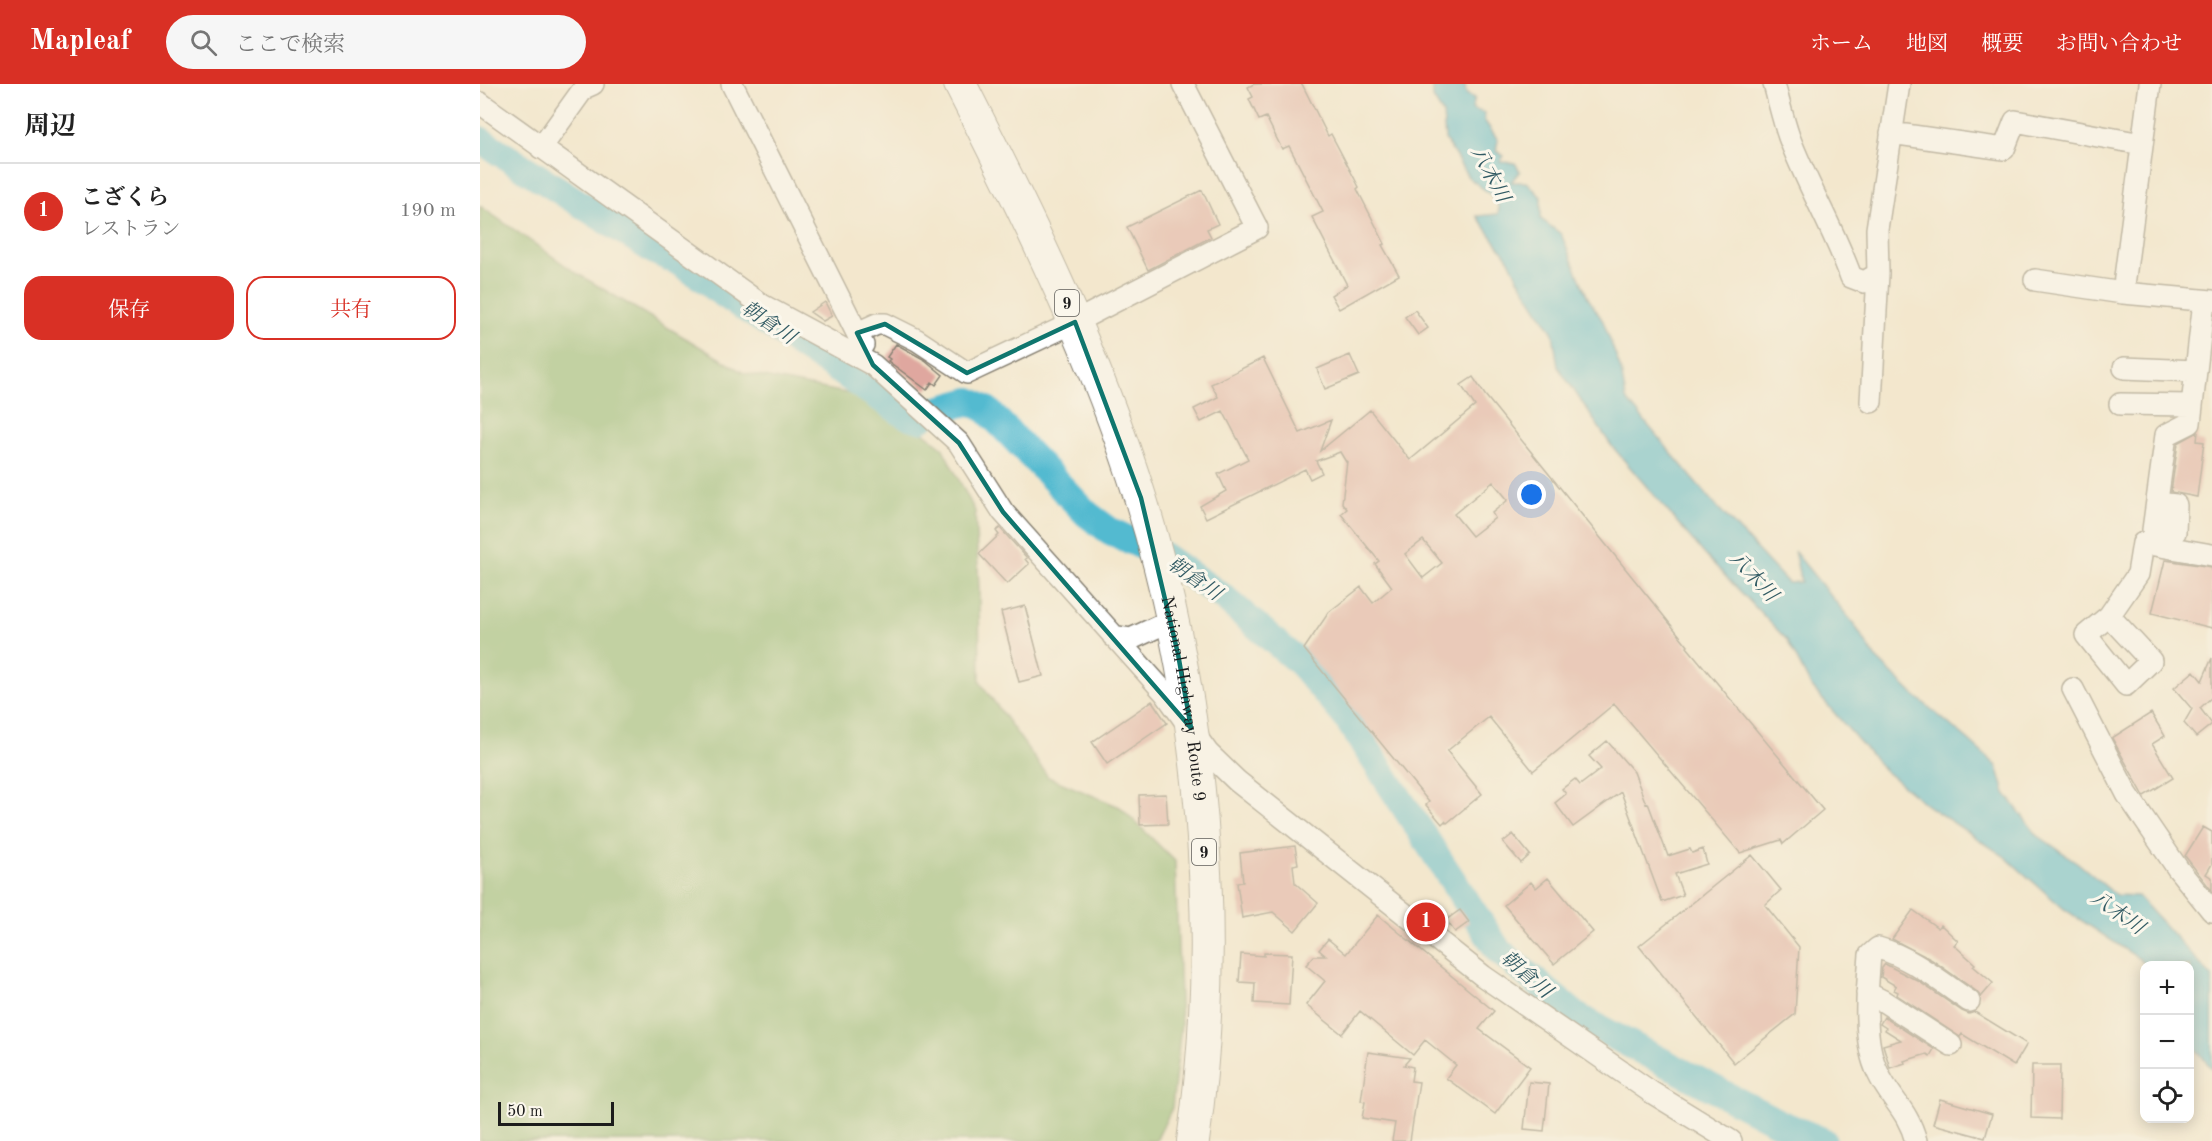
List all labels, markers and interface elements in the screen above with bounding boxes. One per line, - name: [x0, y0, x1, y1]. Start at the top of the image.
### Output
- search box: [166, 15, 586, 69]
- icon: search: [187, 26, 220, 59]
- text: Mapleaf: [30, 28, 130, 56]
- text: ここで検索: [235, 34, 345, 56]
- text: ホーム: [1810, 34, 1873, 55]
- text: 地図: [1906, 34, 1948, 55]
- text: 概要: [1981, 34, 2023, 55]
- text: お問い合わせ: [2056, 34, 2182, 55]
- text: 周辺: [24, 114, 76, 140]
- water label: 八木川: [1466, 143, 1515, 208]
- text: こざくら: [81, 187, 169, 209]
- text: 1: [38, 201, 49, 221]
- text: 190 m: [400, 201, 456, 221]
- text: レストラン: [81, 220, 180, 240]
- button: 保存: [24, 276, 234, 340]
- button: 共有: [246, 276, 456, 340]
- road number: 9: [1055, 290, 1079, 316]
- water label: 朝倉川: [737, 297, 801, 350]
- your location: [1517, 480, 1546, 509]
- water label: 八木川: [1725, 547, 1783, 608]
- water label: 朝倉川: [1164, 553, 1227, 606]
- street label: National Highway Route 9: [1157, 594, 1208, 803]
- road number: 9: [1192, 839, 1216, 865]
- water label: 八木川: [2087, 887, 2150, 940]
- pin: 1: [1406, 900, 1446, 944]
- water label: 朝倉川: [1496, 947, 1558, 1004]
- map controls: [2140, 961, 2194, 1123]
- button: +: [2140, 961, 2194, 1015]
- button: −: [2140, 1015, 2194, 1069]
- button: locate: [2140, 1069, 2194, 1123]
- scale bar: [498, 1099, 614, 1126]
- text: 50 m: [507, 1104, 543, 1120]

